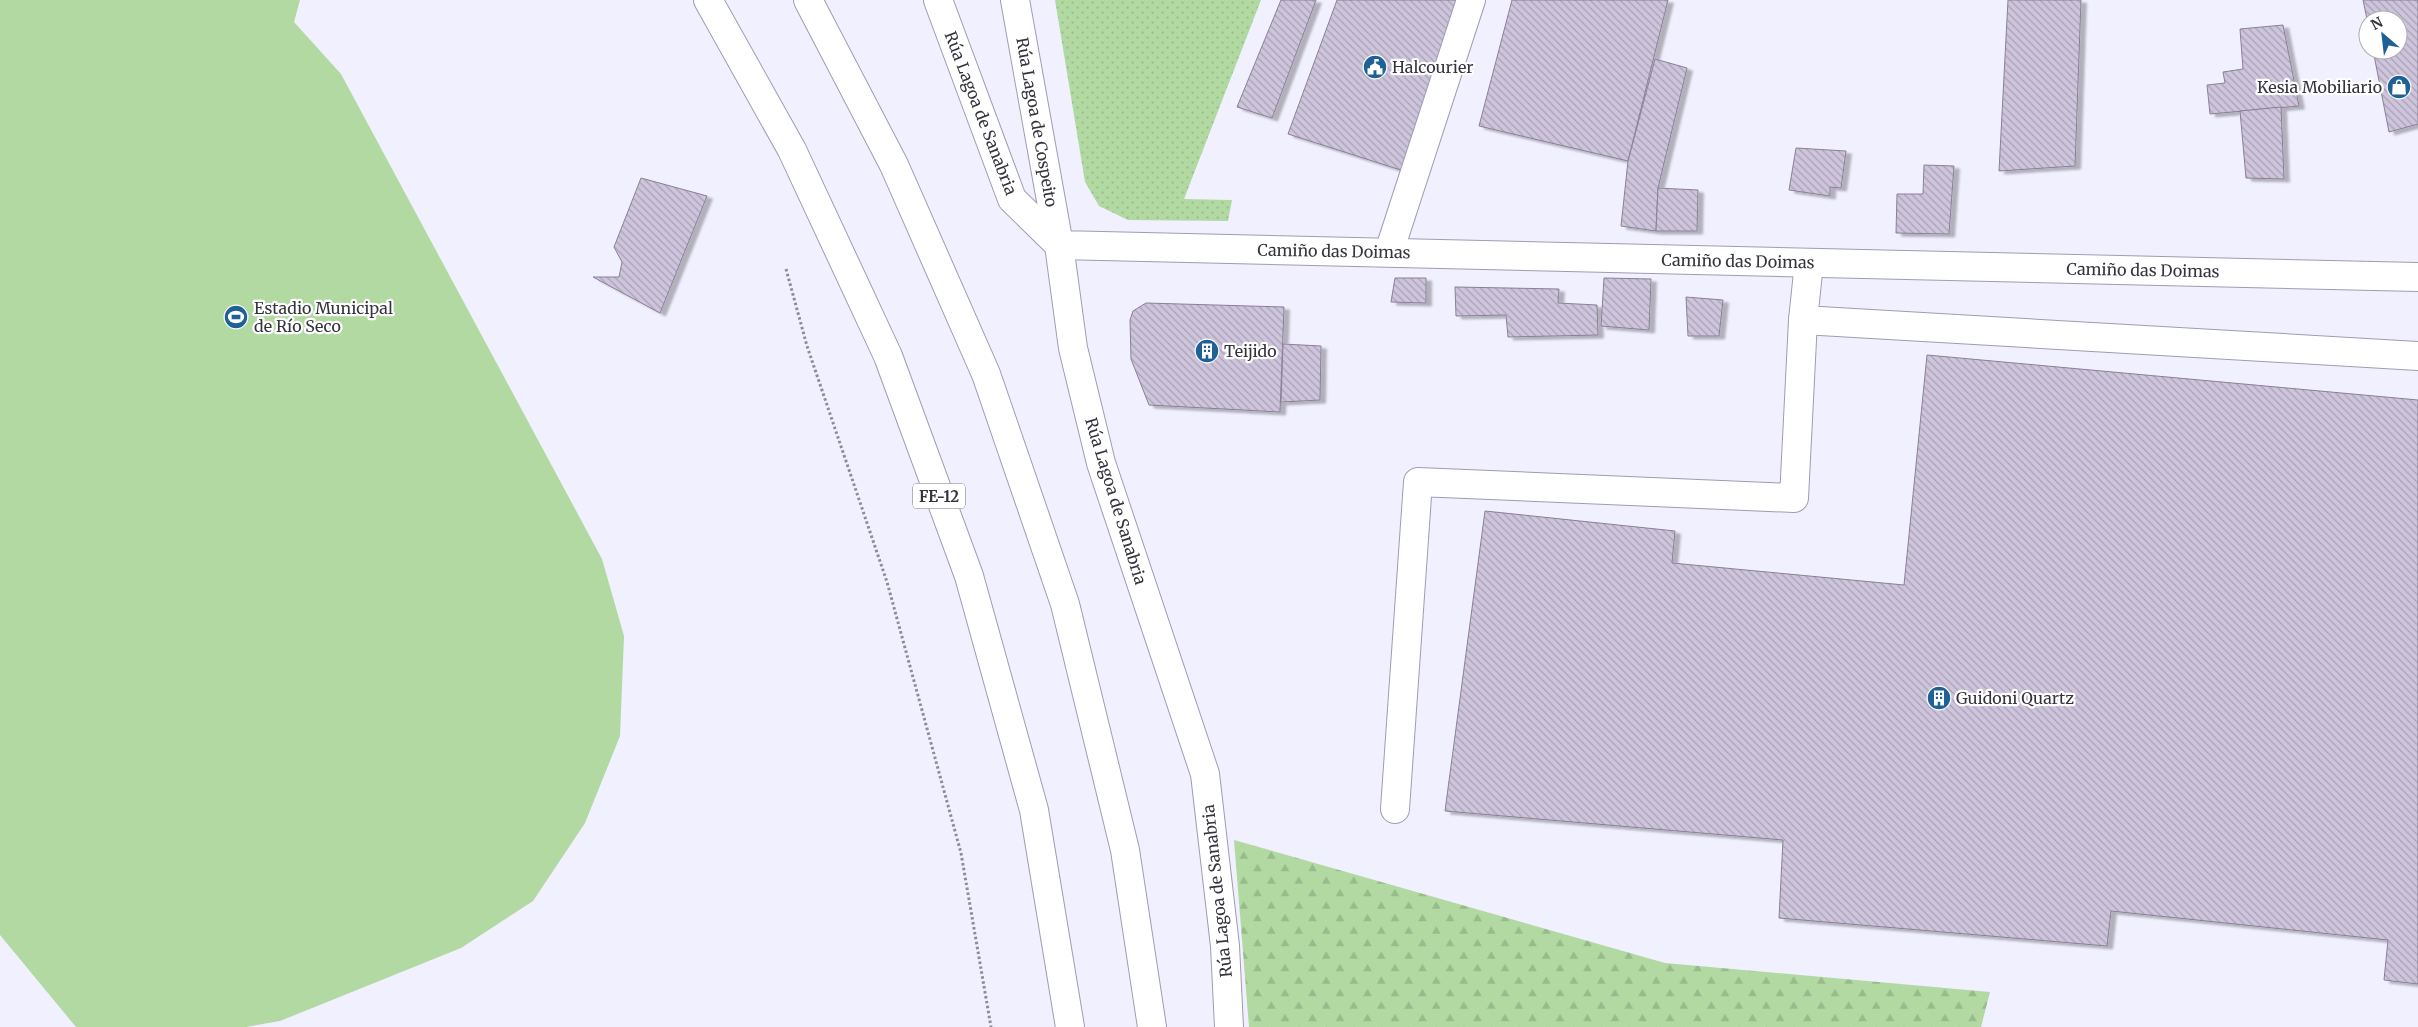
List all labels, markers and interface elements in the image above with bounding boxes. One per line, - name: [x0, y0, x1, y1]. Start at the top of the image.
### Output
- north arrow: [2358, 10, 2408, 60]
- text: N: [2368, 13, 2386, 34]
- street label: Rúa Lagoa de Sanabria: [941, 28, 1022, 198]
- street label: Rúa Lagoa de Cospeito: [1012, 36, 1062, 208]
- public building icon: Halcourier: [1362, 54, 1388, 80]
- place label: Halcourier: [1392, 57, 1473, 77]
- shop icon: Kesia Mobiliario: [2386, 74, 2412, 100]
- place label: Kesia Mobiliario: [2257, 77, 2382, 97]
- street label: Camiño das Doimas: [1257, 240, 1411, 262]
- street label: Camiño das Doimas: [1661, 250, 1815, 272]
- street label: Camiño das Doimas: [2066, 259, 2220, 281]
- place label: Estadio Municipal de Río Seco: [254, 298, 393, 336]
- sports icon: Estadio Municipal de Río Seco: [223, 304, 249, 330]
- building icon: Teijido: [1194, 338, 1220, 364]
- place label: Teijido: [1224, 341, 1277, 361]
- street label: Rúa Lagoa de Sanabria: [1081, 415, 1151, 587]
- road number: FE-12: [913, 484, 965, 508]
- building icon: Guidoni Quartz: [1926, 685, 1952, 711]
- place label: Guidoni Quartz: [1956, 688, 2074, 708]
- street label: Rúa Lagoa de Sanabria: [1198, 803, 1236, 978]

